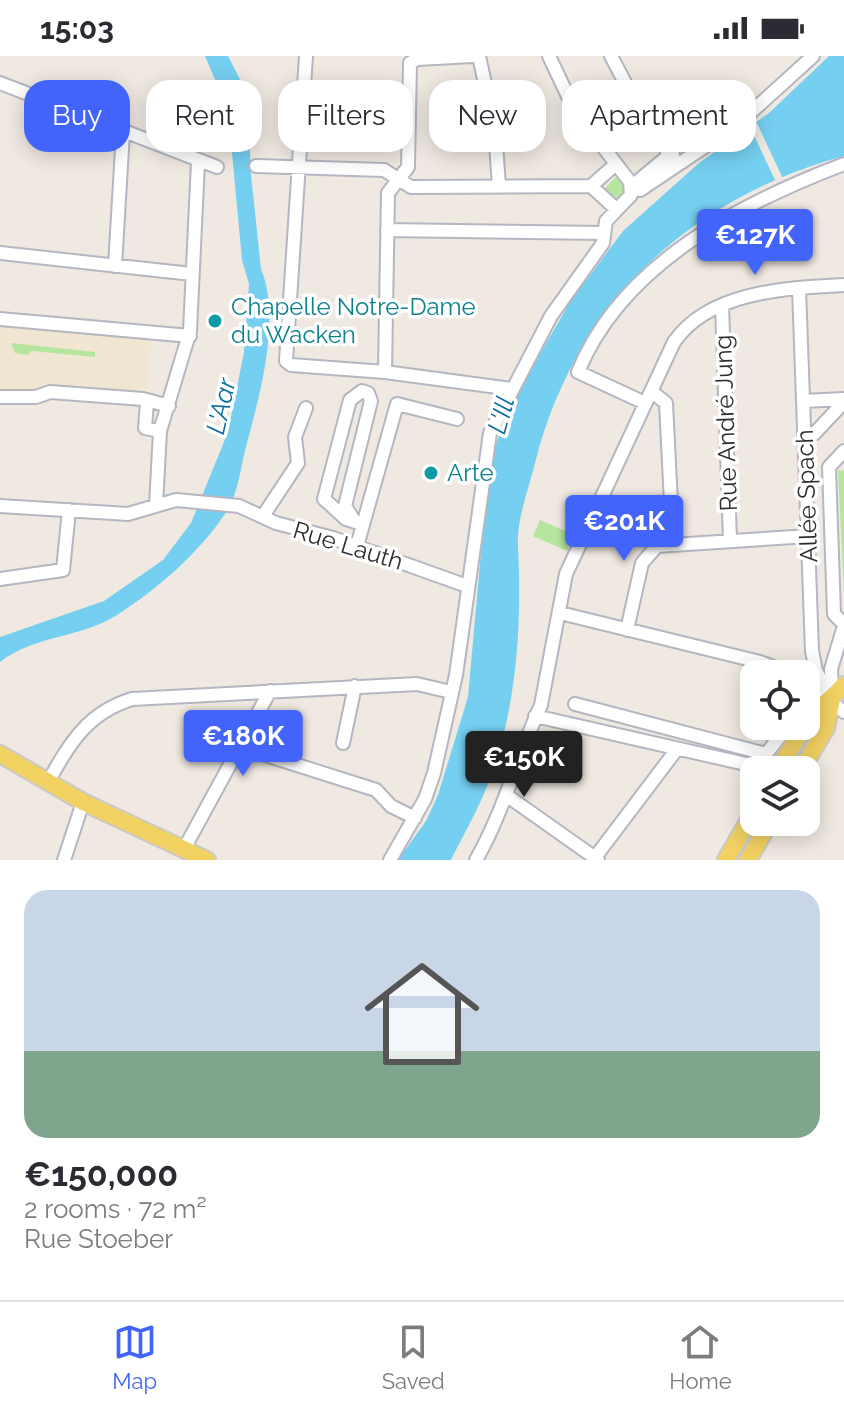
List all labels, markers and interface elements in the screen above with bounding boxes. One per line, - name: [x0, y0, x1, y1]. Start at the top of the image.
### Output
- text: 15:03: [40, 11, 114, 46]
- chip: Buy: [24, 80, 130, 152]
- chip: Rent: [146, 80, 262, 152]
- chip: Filters: [278, 80, 413, 152]
- chip: New: [429, 80, 546, 152]
- chip: Apartment: [562, 80, 756, 152]
- pin: €127K: [699, 209, 811, 277]
- text: €127K: [715, 220, 795, 250]
- place label: Chapelle Notre-Dame du Wacken: [231, 292, 476, 349]
- marker: Chapelle Notre-Dame du Wacken: [206, 312, 224, 330]
- street label: Rue André Jung: [708, 334, 743, 512]
- water label: L'Aar: [200, 374, 242, 437]
- water label: L'Ill: [481, 393, 521, 437]
- street label: Allée Spach: [790, 429, 823, 563]
- place label: Arte: [447, 458, 494, 487]
- marker: Arte: [422, 464, 440, 482]
- pin: €201K: [568, 495, 680, 563]
- text: €201K: [583, 506, 665, 536]
- street label: Rue Lauth: [290, 515, 407, 576]
- map controls: [740, 660, 820, 836]
- button: locate: [740, 660, 820, 740]
- pin: €180K: [187, 710, 299, 778]
- text: €180K: [202, 721, 284, 751]
- pin: €150K: [468, 731, 580, 799]
- text: €150K: [483, 742, 565, 772]
- button: layers: [740, 756, 820, 836]
- icon: home: [350, 942, 494, 1086]
- text: €150,000: [24, 1154, 178, 1194]
- text: 2 rooms · 72 m²: [24, 1194, 207, 1224]
- text: Rue Stoeber: [24, 1224, 173, 1254]
- tab: Map: [112, 1320, 157, 1394]
- tab: Saved: [382, 1320, 445, 1394]
- tab: Home: [669, 1320, 732, 1394]

